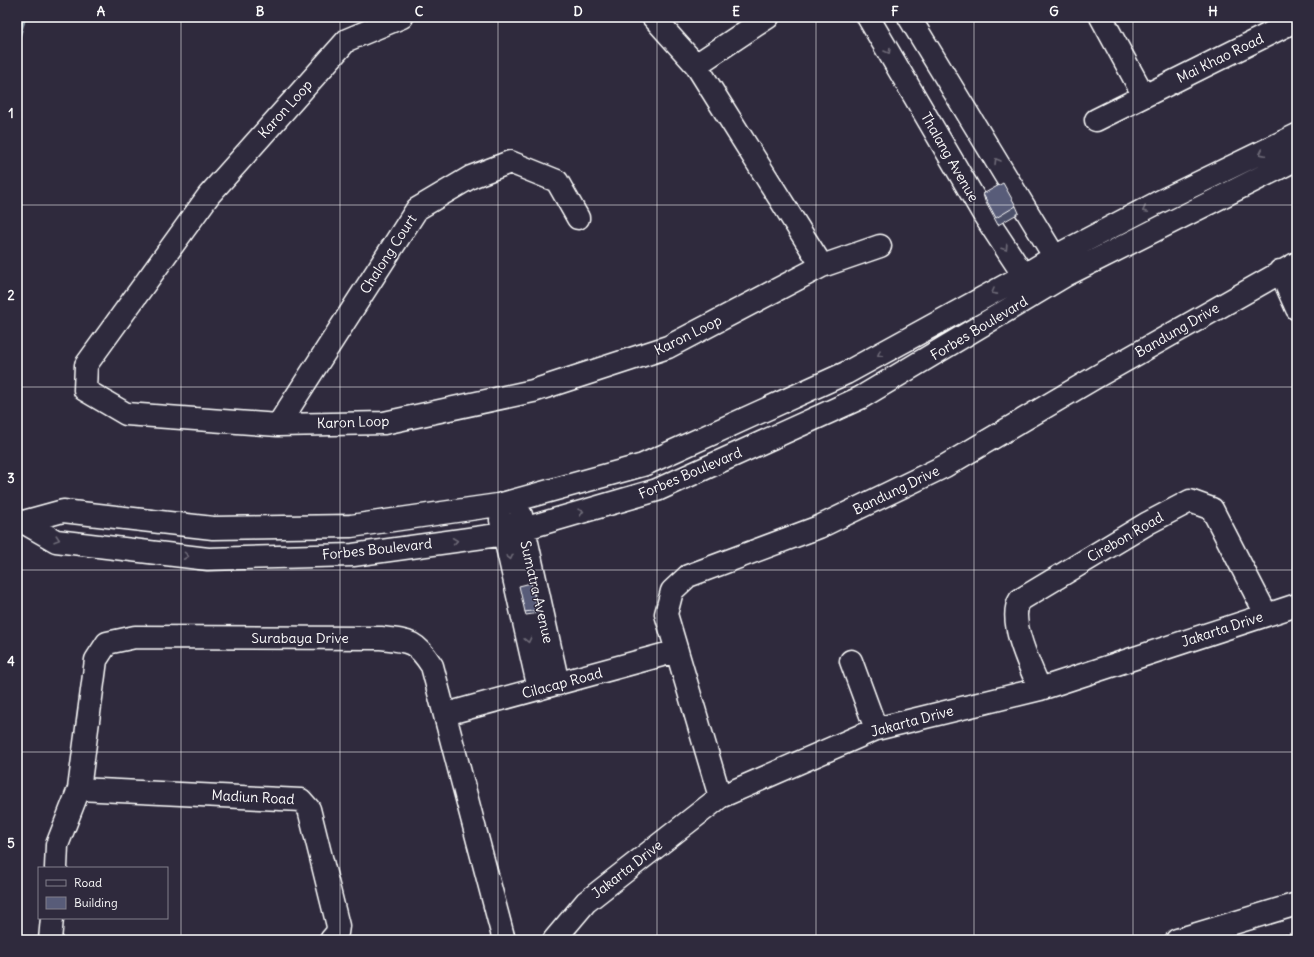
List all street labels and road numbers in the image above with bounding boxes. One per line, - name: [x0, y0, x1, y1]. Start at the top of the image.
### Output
- street label: Mai Khao Road: [1174, 29, 1266, 87]
- street label: Karon Loop: [254, 76, 316, 142]
- street label: Thalang Avenue: [917, 109, 983, 205]
- street label: Chalong Court: [356, 211, 421, 297]
- street label: Forbes Boulevard: [927, 292, 1031, 364]
- street label: Bandung Drive: [1132, 299, 1222, 361]
- street label: Karon Loop: [651, 311, 725, 359]
- street label: Karon Loop: [316, 412, 390, 432]
- street label: Forbes Boulevard: [636, 443, 744, 503]
- street label: Bandung Drive: [850, 461, 942, 519]
- street label: Cirebon Road: [1084, 508, 1166, 566]
- street label: Forbes Boulevard: [321, 534, 433, 564]
- street label: Sumatra Avenue: [516, 539, 558, 645]
- street label: Jakarta Drive: [1179, 607, 1265, 651]
- street label: Surabaya Drive: [251, 629, 349, 647]
- street label: Cilacap Road: [520, 664, 604, 702]
- street label: Jakarta Drive: [869, 701, 955, 741]
- street label: Madiun Road: [211, 786, 295, 808]
- street label: Jakarta Drive: [588, 836, 666, 902]

